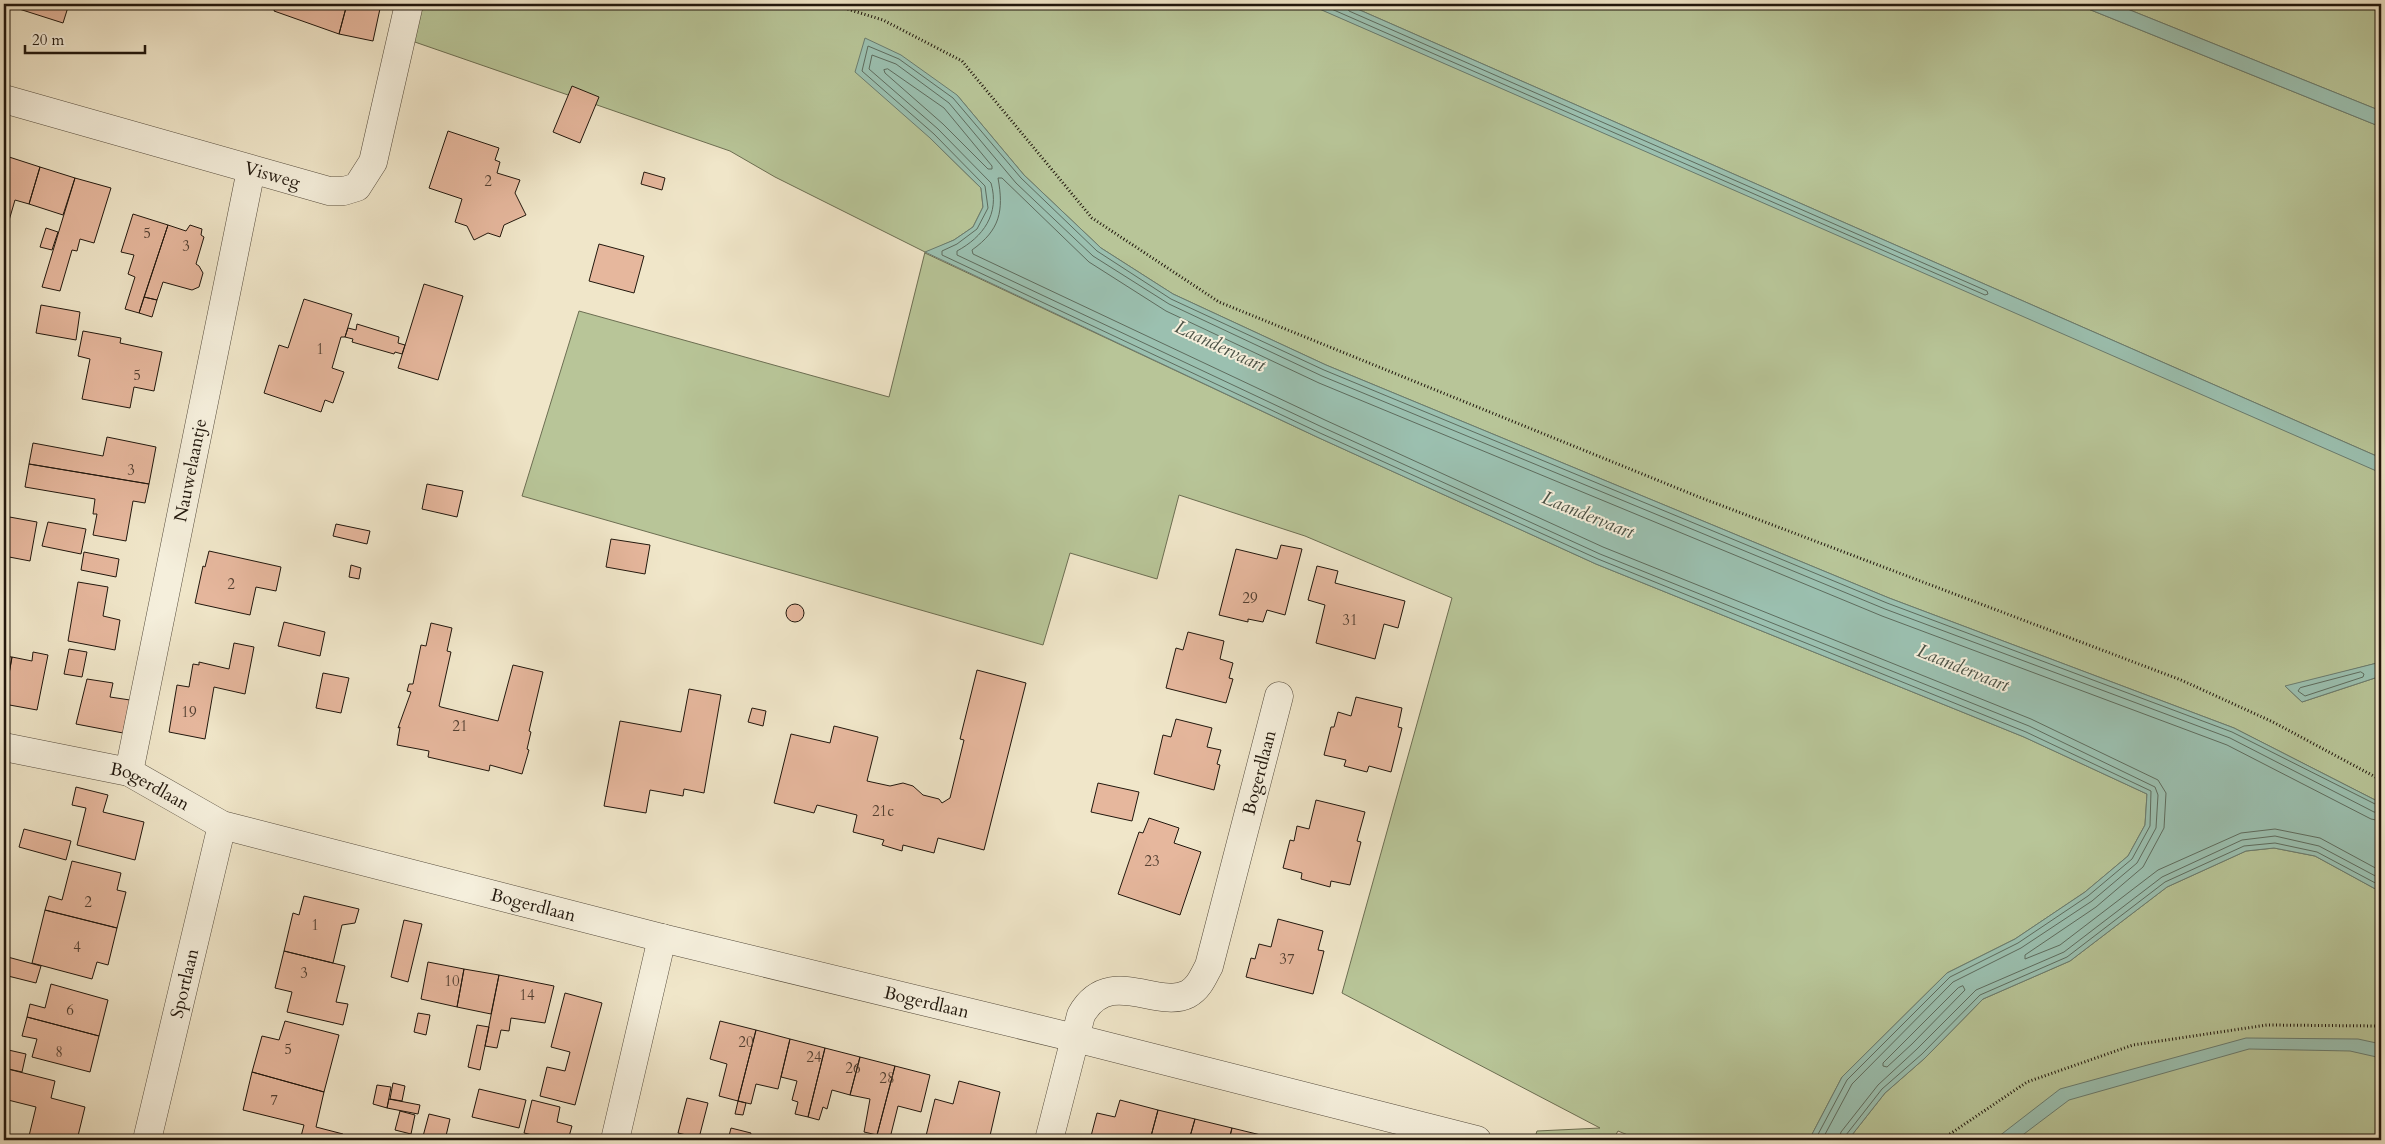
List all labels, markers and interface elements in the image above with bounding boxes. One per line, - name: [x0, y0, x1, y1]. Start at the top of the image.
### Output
- scale bar: [25, 22, 145, 54]
- text: 20 m: [32, 30, 64, 50]
- street label: Visweg: [242, 155, 304, 195]
- house number: 2: [484, 171, 492, 191]
- house number: 5: [143, 223, 151, 243]
- house number: 3: [182, 236, 190, 256]
- water label: Laandervaart: [1170, 314, 1270, 379]
- house number: 1: [316, 339, 324, 359]
- house number: 5: [133, 365, 141, 385]
- street label: Nauwelaantje: [167, 416, 213, 524]
- house number: 3: [127, 460, 135, 480]
- water label: Laandervaart: [1538, 485, 1639, 545]
- house number: 2: [227, 574, 235, 594]
- house number: 29: [1242, 588, 1258, 608]
- house number: 31: [1342, 610, 1358, 630]
- water label: Laandervaart: [1913, 638, 2014, 698]
- house number: 19: [181, 702, 197, 722]
- house number: 21: [452, 716, 468, 736]
- street label: Bogerdlaan: [1236, 727, 1282, 818]
- street label: Bogerdlaan: [108, 756, 195, 817]
- house number: 21c: [872, 801, 894, 821]
- house number: 23: [1144, 851, 1160, 871]
- street label: Bogerdlaan: [488, 882, 579, 928]
- house number: 2: [84, 892, 92, 912]
- house number: 1: [311, 915, 319, 935]
- house number: 4: [73, 937, 81, 957]
- street label: Sportlaan: [164, 945, 205, 1021]
- house number: 37: [1279, 949, 1295, 969]
- house number: 3: [300, 963, 308, 983]
- house number: 10: [444, 971, 460, 991]
- street label: Bogerdlaan: [881, 980, 972, 1025]
- house number: 14: [519, 985, 535, 1005]
- house number: 6: [66, 1000, 74, 1020]
- house number: 20: [738, 1032, 754, 1052]
- house number: 5: [284, 1039, 292, 1059]
- house number: 8: [55, 1042, 63, 1062]
- house number: 24: [806, 1047, 822, 1067]
- house number: 26: [845, 1058, 861, 1078]
- house number: 28: [879, 1068, 895, 1088]
- house number: 7: [270, 1090, 278, 1110]

